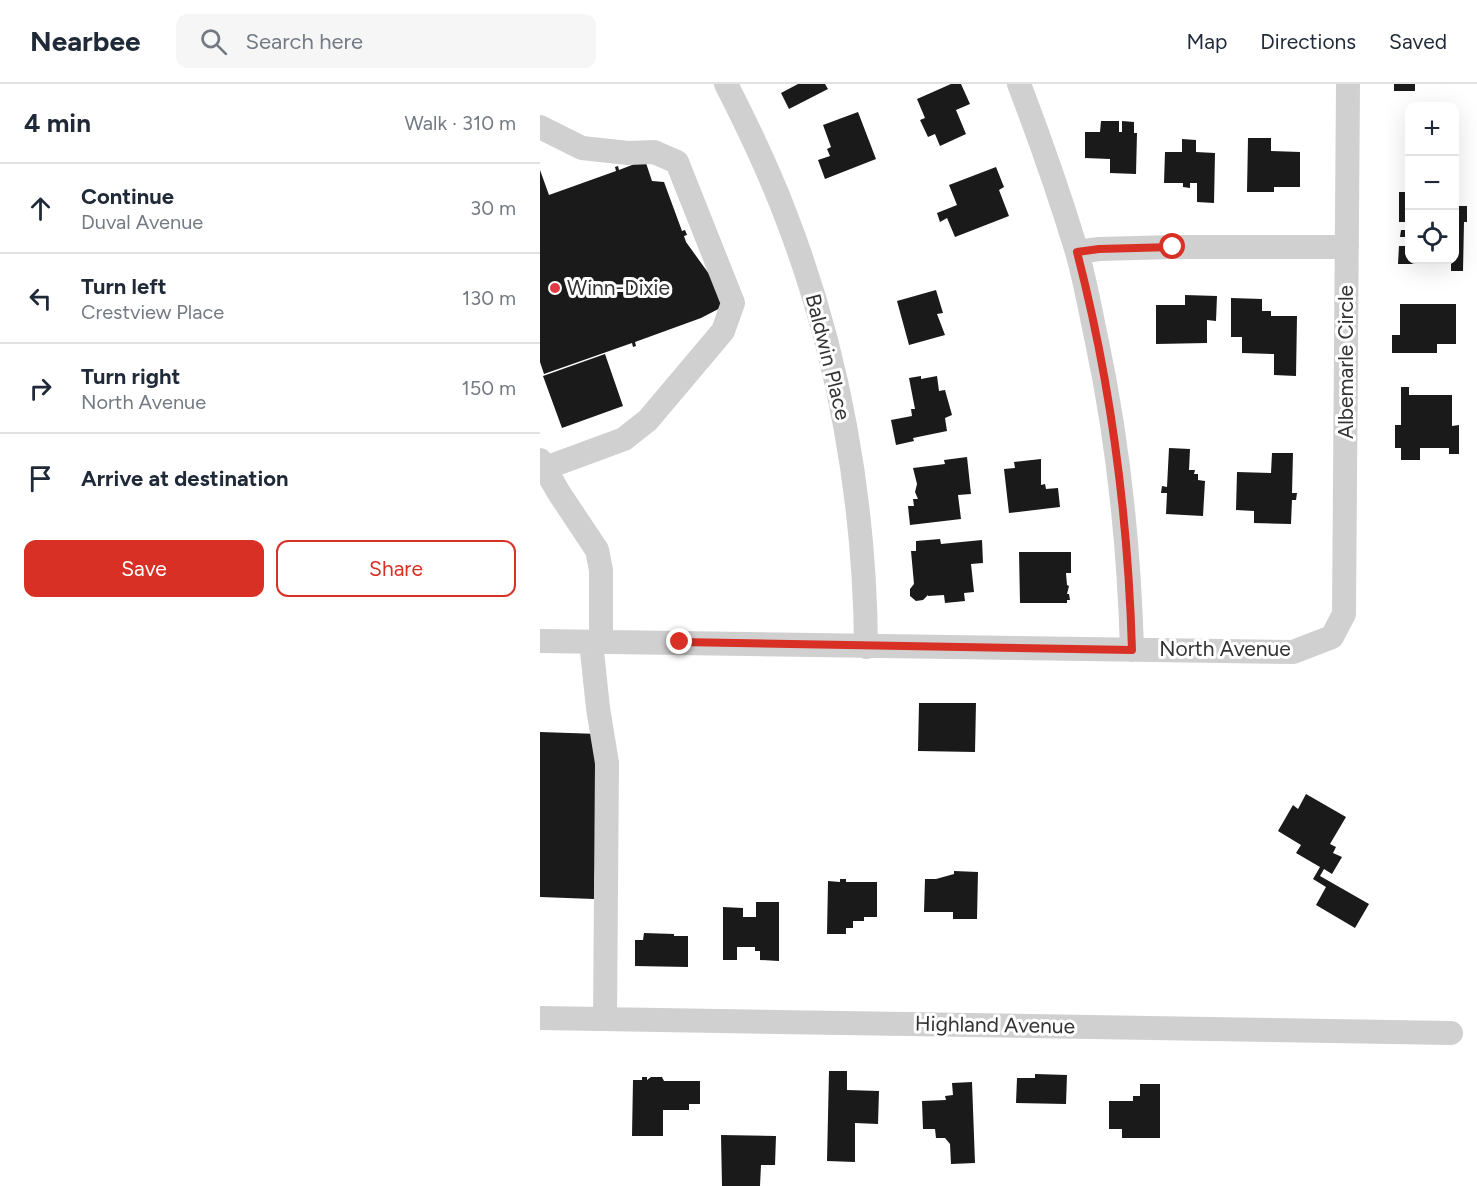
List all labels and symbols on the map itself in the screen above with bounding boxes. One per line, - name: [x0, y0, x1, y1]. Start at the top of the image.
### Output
- route start: [1159, 233, 1185, 259]
- place label: Winn-Dixie: [567, 275, 670, 300]
- marker: Winn-Dixie: [548, 281, 562, 295]
- street label: Albemarle Circle: [1333, 285, 1358, 439]
- street label: Baldwin Place: [801, 291, 856, 423]
- route end: [666, 628, 692, 654]
- street label: North Avenue: [1159, 636, 1291, 661]
- street label: Highland Avenue: [915, 1011, 1075, 1038]

